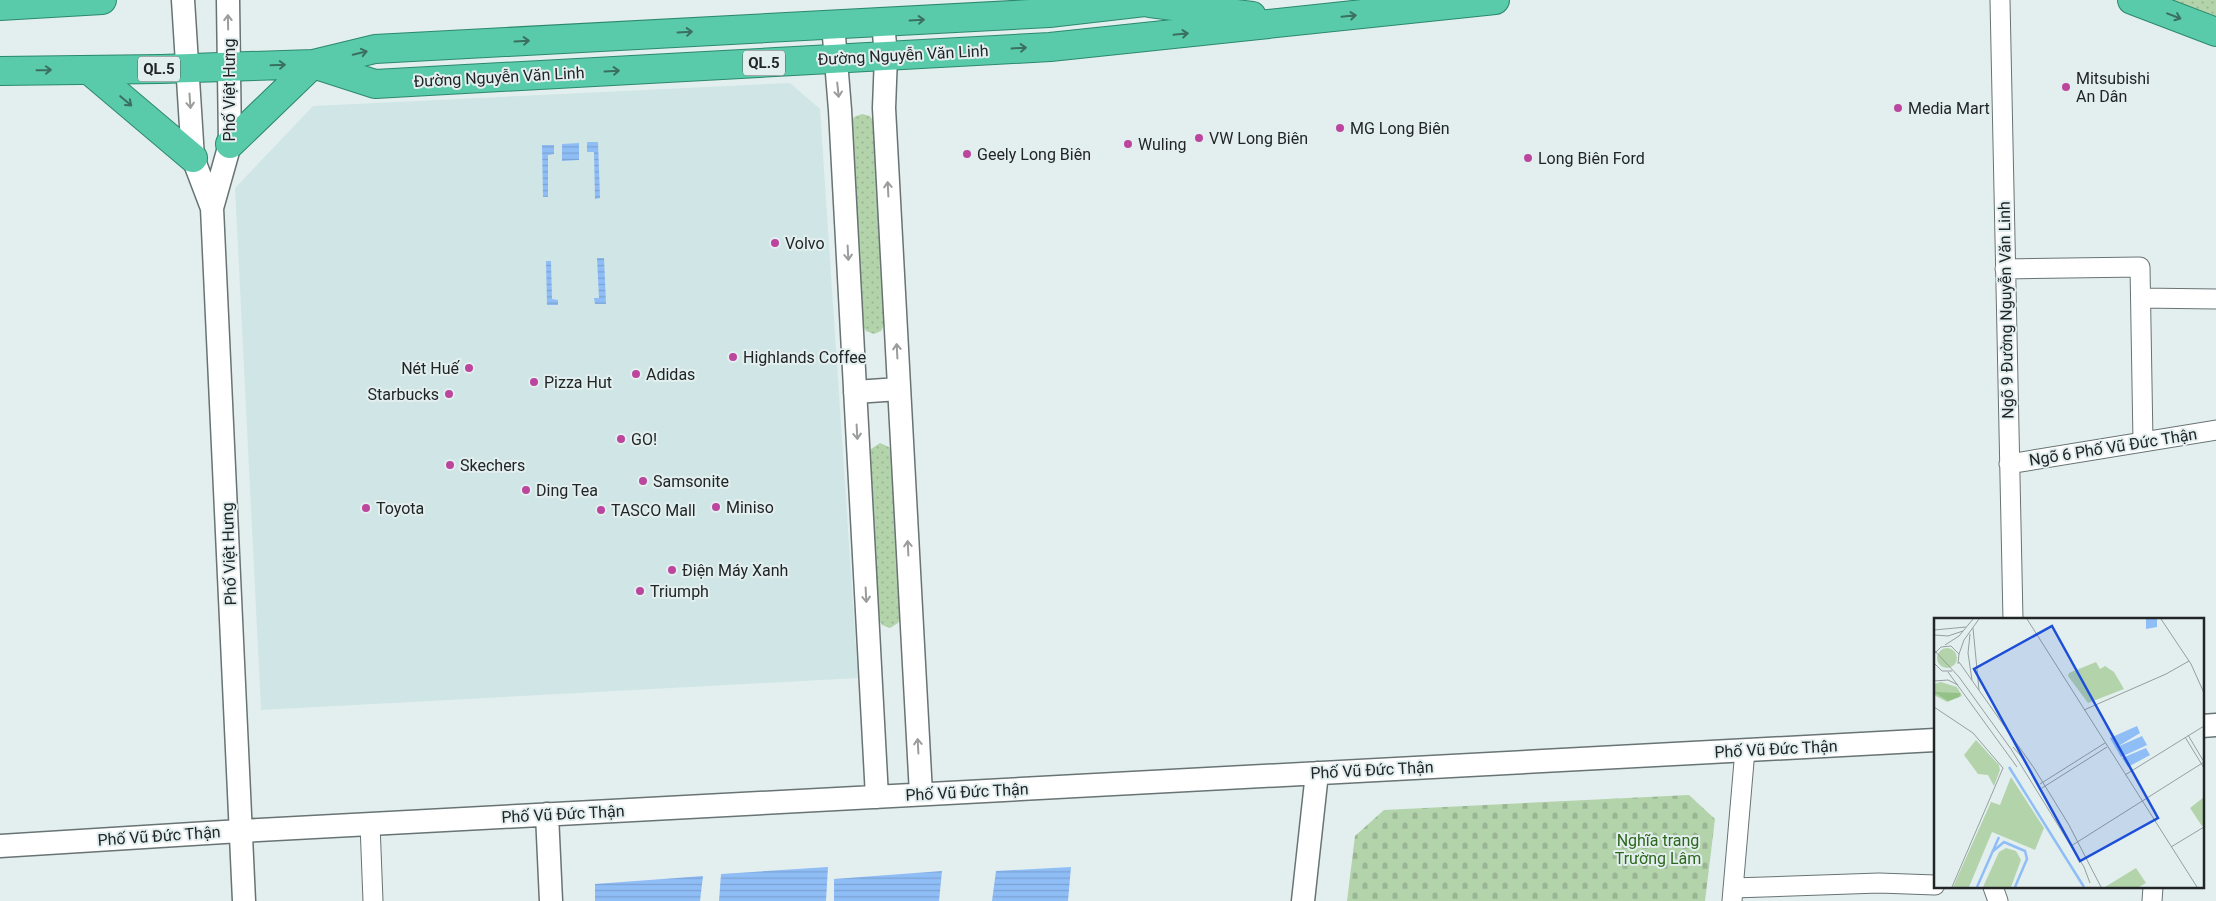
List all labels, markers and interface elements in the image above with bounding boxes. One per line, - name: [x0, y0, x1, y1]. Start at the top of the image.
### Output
- one-way arrow: [1340, 12, 1356, 21]
- one-way arrow: [2166, 12, 2181, 21]
- one-way arrow: [224, 14, 233, 30]
- one-way arrow: [908, 15, 924, 24]
- one-way arrow: [676, 28, 692, 37]
- one-way arrow: [1173, 29, 1189, 39]
- one-way arrow: [514, 37, 530, 46]
- street label: Phố Việt Hưng: [220, 39, 239, 141]
- street label: Đường Nguyễn Văn Linh: [817, 41, 989, 69]
- one-way arrow: [1011, 44, 1027, 53]
- one-way arrow: [352, 48, 368, 57]
- road number: QL.5: [743, 50, 785, 76]
- road number: QL.5: [138, 56, 180, 82]
- one-way arrow: [270, 60, 286, 70]
- street label: Đường Nguyễn Văn Linh: [413, 63, 585, 91]
- one-way arrow: [36, 65, 52, 75]
- one-way arrow: [604, 66, 620, 75]
- place label: Mitsubishi An Dân: [2076, 69, 2150, 106]
- marker: Mitsubishi An Dân: [2060, 81, 2072, 93]
- one-way arrow: [833, 82, 843, 98]
- one-way arrow: [185, 93, 194, 109]
- one-way arrow: [119, 96, 132, 107]
- place label: Media Mart: [1908, 99, 1990, 118]
- marker: Media Mart: [1892, 102, 1904, 114]
- place label: MG Long Biên: [1350, 119, 1450, 138]
- marker: MG Long Biên: [1334, 122, 1346, 134]
- place label: VW Long Biên: [1209, 129, 1308, 148]
- marker: VW Long Biên: [1193, 132, 1205, 144]
- place label: Wuling: [1138, 135, 1186, 154]
- marker: Wuling: [1122, 138, 1134, 150]
- place label: Geely Long Biên: [977, 145, 1091, 164]
- marker: Geely Long Biên: [961, 148, 973, 160]
- place label: Long Biên Ford: [1538, 149, 1645, 168]
- marker: Long Biên Ford: [1522, 152, 1534, 164]
- one-way arrow: [884, 181, 893, 197]
- street label: Ngõ 9 Đường Nguyễn Văn Linh: [1995, 201, 2017, 419]
- place label: Volvo: [785, 234, 825, 253]
- marker: Volvo: [769, 237, 781, 249]
- one-way arrow: [843, 244, 852, 260]
- one-way arrow: [893, 343, 902, 359]
- place label: Highlands Coffee: [743, 348, 866, 367]
- marker: Highlands Coffee: [727, 351, 739, 363]
- place label: Nét Huế: [401, 359, 461, 378]
- marker: Nét Huế: [463, 362, 475, 374]
- place label: Adidas: [646, 365, 695, 384]
- marker: Adidas: [630, 368, 642, 380]
- place label: Pizza Hut: [544, 373, 612, 392]
- marker: Pizza Hut: [528, 376, 540, 388]
- place label: Starbucks: [368, 385, 439, 404]
- marker: Starbucks: [443, 388, 455, 400]
- one-way arrow: [853, 424, 862, 440]
- street label: Ngõ 6 Phố Vũ Đức Thận: [2028, 424, 2198, 470]
- place label: GO!: [631, 430, 657, 449]
- marker: GO!: [615, 433, 627, 445]
- place label: Skechers: [460, 456, 525, 475]
- marker: Skechers: [444, 459, 456, 471]
- place label: Samsonite: [653, 472, 729, 491]
- marker: Samsonite: [637, 475, 649, 487]
- place label: Ding Tea: [536, 481, 598, 500]
- marker: Ding Tea: [520, 484, 532, 496]
- place label: Miniso: [726, 498, 774, 517]
- place label: Toyota: [376, 499, 424, 518]
- place label: TASCO Mall: [611, 501, 696, 520]
- marker: Miniso: [710, 501, 722, 513]
- street label: Phố Việt Hưng: [218, 502, 240, 606]
- marker: Toyota: [360, 502, 372, 514]
- marker: TASCO Mall: [595, 504, 607, 516]
- one-way arrow: [903, 541, 912, 557]
- place label: Điện Máy Xanh: [682, 561, 788, 580]
- marker: Điện Máy Xanh: [666, 564, 678, 576]
- place label: Triumph: [650, 582, 709, 601]
- marker: Triumph: [634, 585, 646, 597]
- one-way arrow: [862, 586, 871, 602]
- inset map: [1934, 618, 2204, 888]
- street label: Phố Vũ Đức Thận: [1714, 736, 1838, 762]
- one-way arrow: [914, 738, 923, 754]
- street label: Phố Vũ Đức Thận: [1310, 757, 1434, 783]
- street label: Phố Vũ Đức Thận: [905, 779, 1029, 805]
- street label: Phố Vũ Đức Thận: [501, 801, 625, 827]
- street label: Phố Vũ Đức Thận: [97, 822, 221, 850]
- park label: Nghĩa trang Trường Lâm: [1615, 831, 1701, 868]

